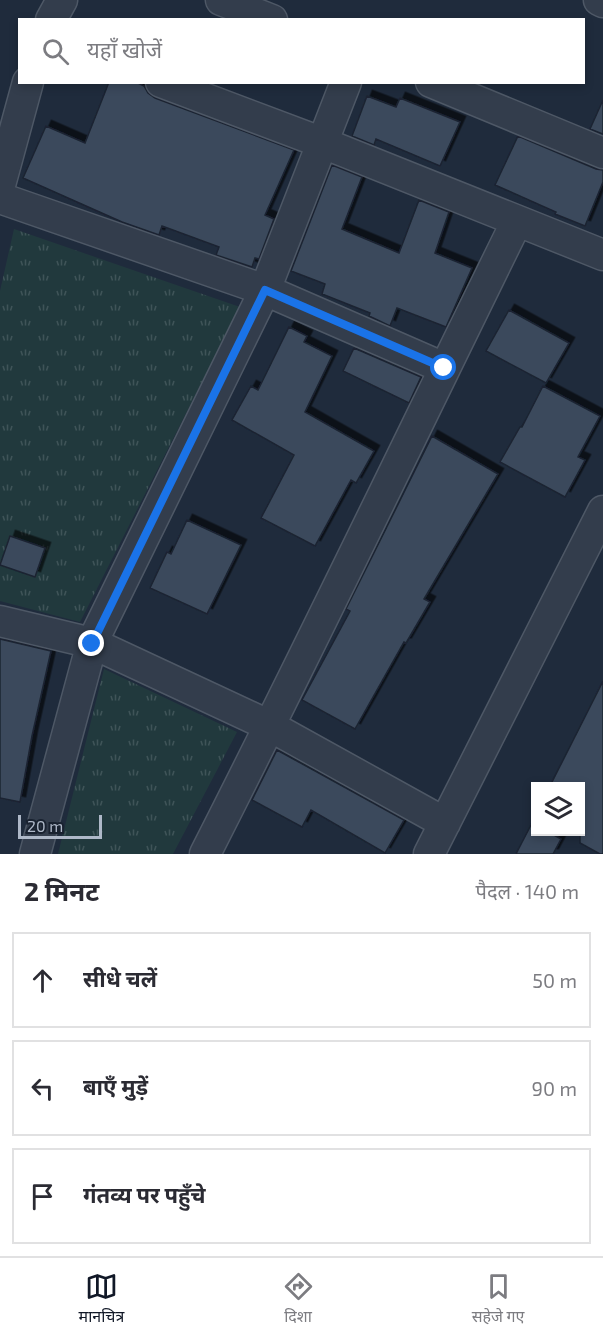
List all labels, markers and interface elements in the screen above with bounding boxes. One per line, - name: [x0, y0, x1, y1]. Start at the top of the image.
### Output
- search box: [18, 18, 585, 84]
- icon: search: [39, 35, 72, 68]
- text: यहाँ खोजें: [87, 36, 162, 62]
- route start: [430, 354, 456, 380]
- route end: [78, 630, 104, 656]
- map controls: [531, 782, 585, 836]
- button: layers: [531, 782, 585, 836]
- scale bar: [18, 812, 102, 840]
- text: 20 m: [27, 816, 63, 835]
- text: 2 मिनट: [24, 875, 99, 906]
- text: पैदल · 140 m: [476, 879, 579, 903]
- icon: ahead: [26, 964, 59, 997]
- text: सीधे चलें: [83, 965, 157, 991]
- text: 50 m: [532, 968, 577, 992]
- icon: left: [26, 1072, 59, 1105]
- text: बाएँ मुड़ें: [83, 1073, 148, 1099]
- text: 90 m: [532, 1076, 577, 1100]
- icon: arrive: [26, 1180, 59, 1213]
- text: गंतव्य पर पहुँचे: [83, 1181, 206, 1207]
- tab: मानचित्र: [79, 1270, 124, 1329]
- tab: दिशा: [282, 1270, 315, 1329]
- tab: सहेजे गए: [472, 1270, 524, 1329]

